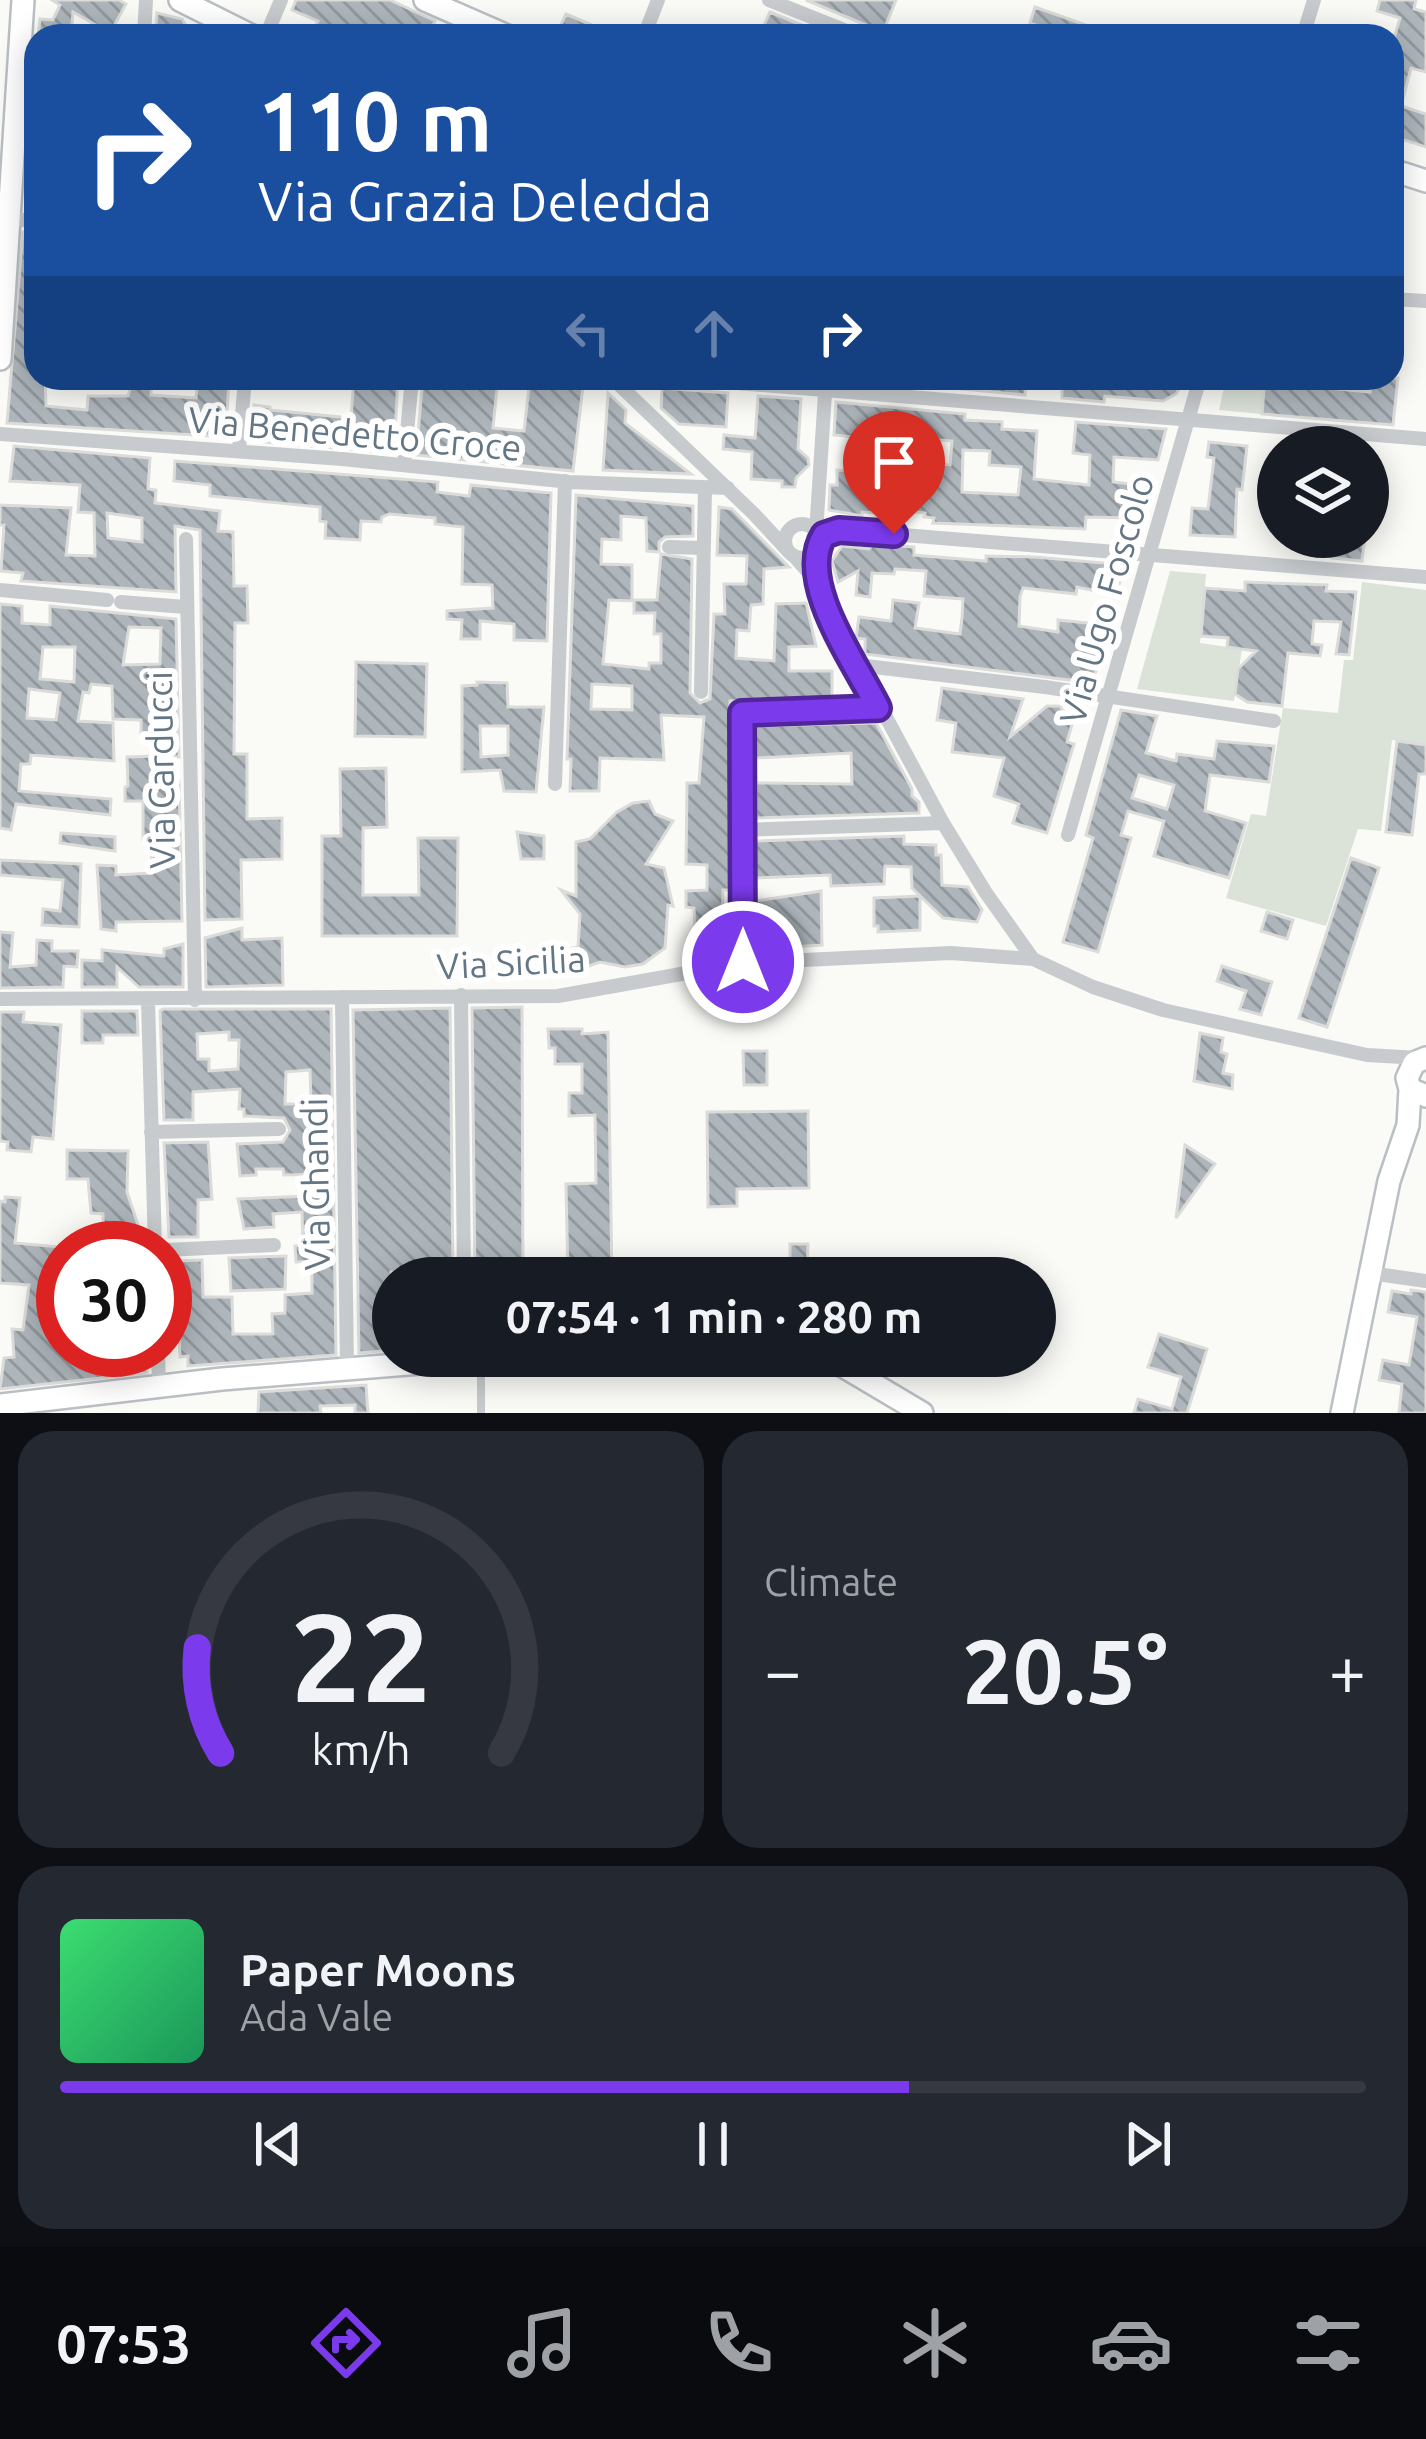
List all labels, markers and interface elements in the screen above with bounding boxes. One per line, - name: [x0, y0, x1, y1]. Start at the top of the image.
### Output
- icon: right: [60, 72, 216, 228]
- text: 110 m: [258, 73, 492, 167]
- text: Via Grazia Deledda: [258, 171, 712, 231]
- icon: left: [555, 300, 621, 366]
- icon: ahead: [681, 300, 747, 366]
- icon: right: [807, 300, 873, 366]
- street label: Via Benedetto Croce: [187, 398, 523, 468]
- pin: [843, 411, 945, 534]
- map controls: [1257, 426, 1389, 558]
- button: layers: [1257, 426, 1389, 558]
- icon: arrive: [861, 429, 927, 495]
- street label: Via Ugo Foscolo: [1051, 469, 1161, 729]
- street label: Via Carducci: [138, 671, 182, 869]
- position arrow: [680, 899, 806, 1025]
- street label: Via Sicilia: [435, 938, 587, 986]
- street label: Via Ghandi: [293, 1097, 337, 1271]
- speed limit sign: 30: [36, 1221, 192, 1377]
- text: 07:54 · 1 min · 280 m: [506, 1291, 922, 1342]
- text: Climate: [764, 1560, 898, 1603]
- text: 22: [291, 1586, 431, 1726]
- text: 20.5°: [962, 1620, 1168, 1721]
- text: −: [764, 1633, 801, 1707]
- text: +: [1329, 1633, 1366, 1707]
- text: km/h: [311, 1724, 411, 1772]
- text: Paper Moons: [240, 1944, 516, 1995]
- text: Ada Vale: [240, 1995, 393, 2038]
- icon: previous: [245, 2111, 311, 2177]
- icon: pause: [680, 2111, 746, 2177]
- icon: next: [1115, 2111, 1181, 2177]
- icon: directions: [304, 2301, 388, 2385]
- icon: music: [500, 2301, 584, 2385]
- icon: phone: [697, 2301, 781, 2385]
- icon: climate: [893, 2301, 977, 2385]
- icon: car: [1089, 2301, 1173, 2385]
- icon: filters: [1286, 2301, 1370, 2385]
- text: 07:53: [56, 2313, 191, 2373]

